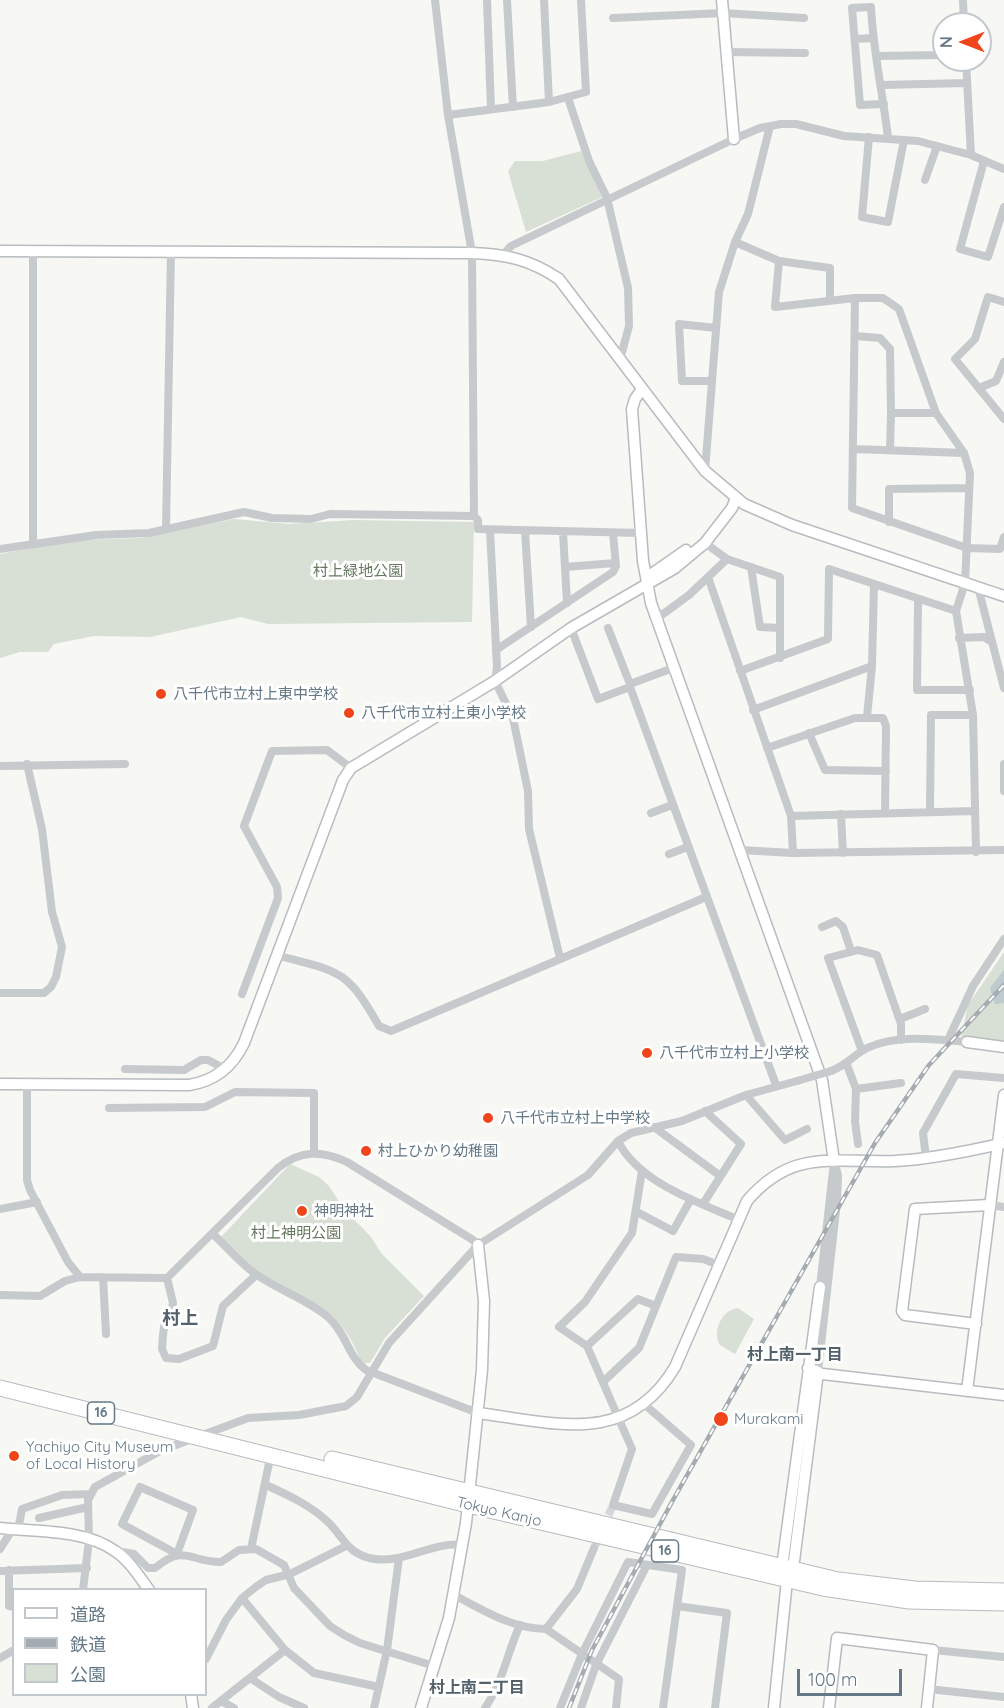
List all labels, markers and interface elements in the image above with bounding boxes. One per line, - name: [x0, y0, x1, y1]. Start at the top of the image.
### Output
- north arrow: [932, 12, 992, 72]
- text: N: [936, 36, 956, 48]
- park label: 村上緑地公園: [313, 562, 403, 580]
- place label: 八千代市立村上東中学校: [173, 685, 338, 703]
- marker: 八千代市立村上東中学校: [154, 687, 168, 701]
- place label: 八千代市立村上東小学校: [361, 704, 526, 722]
- marker: 八千代市立村上東小学校: [342, 706, 356, 720]
- place label: 八千代市立村上小学校: [659, 1044, 809, 1062]
- marker: 八千代市立村上小学校: [640, 1046, 654, 1060]
- place label: 八千代市立村上中学校: [500, 1109, 650, 1127]
- marker: 八千代市立村上中学校: [481, 1111, 495, 1125]
- place label: 村上ひかり幼稚園: [378, 1142, 498, 1160]
- marker: 村上ひかり幼稚園: [359, 1144, 373, 1158]
- place label: 神明神社: [314, 1202, 374, 1220]
- marker: 神明神社: [295, 1204, 309, 1218]
- park label: 村上神明公園: [251, 1224, 341, 1242]
- district label: 村上: [162, 1308, 198, 1330]
- district label: 村上南一丁目: [747, 1345, 843, 1365]
- road number: 16: [88, 1402, 114, 1424]
- marker: Murakami: [712, 1410, 730, 1428]
- place label: Murakami: [734, 1410, 804, 1428]
- place label: Yachiyo City Museum of Local History: [26, 1438, 173, 1473]
- marker: Yachiyo City Museum of Local History: [7, 1449, 21, 1463]
- street label: Tokyo Kanjo: [455, 1493, 543, 1531]
- road number: 16: [652, 1540, 678, 1562]
- legend: [12, 1588, 207, 1696]
- text: 道路: [70, 1603, 106, 1626]
- text: 鉄道: [70, 1633, 106, 1656]
- scale bar: [800, 1657, 905, 1695]
- text: 公園: [70, 1663, 106, 1686]
- text: 100 m: [808, 1668, 857, 1691]
- district label: 村上南二丁目: [429, 1678, 525, 1698]

